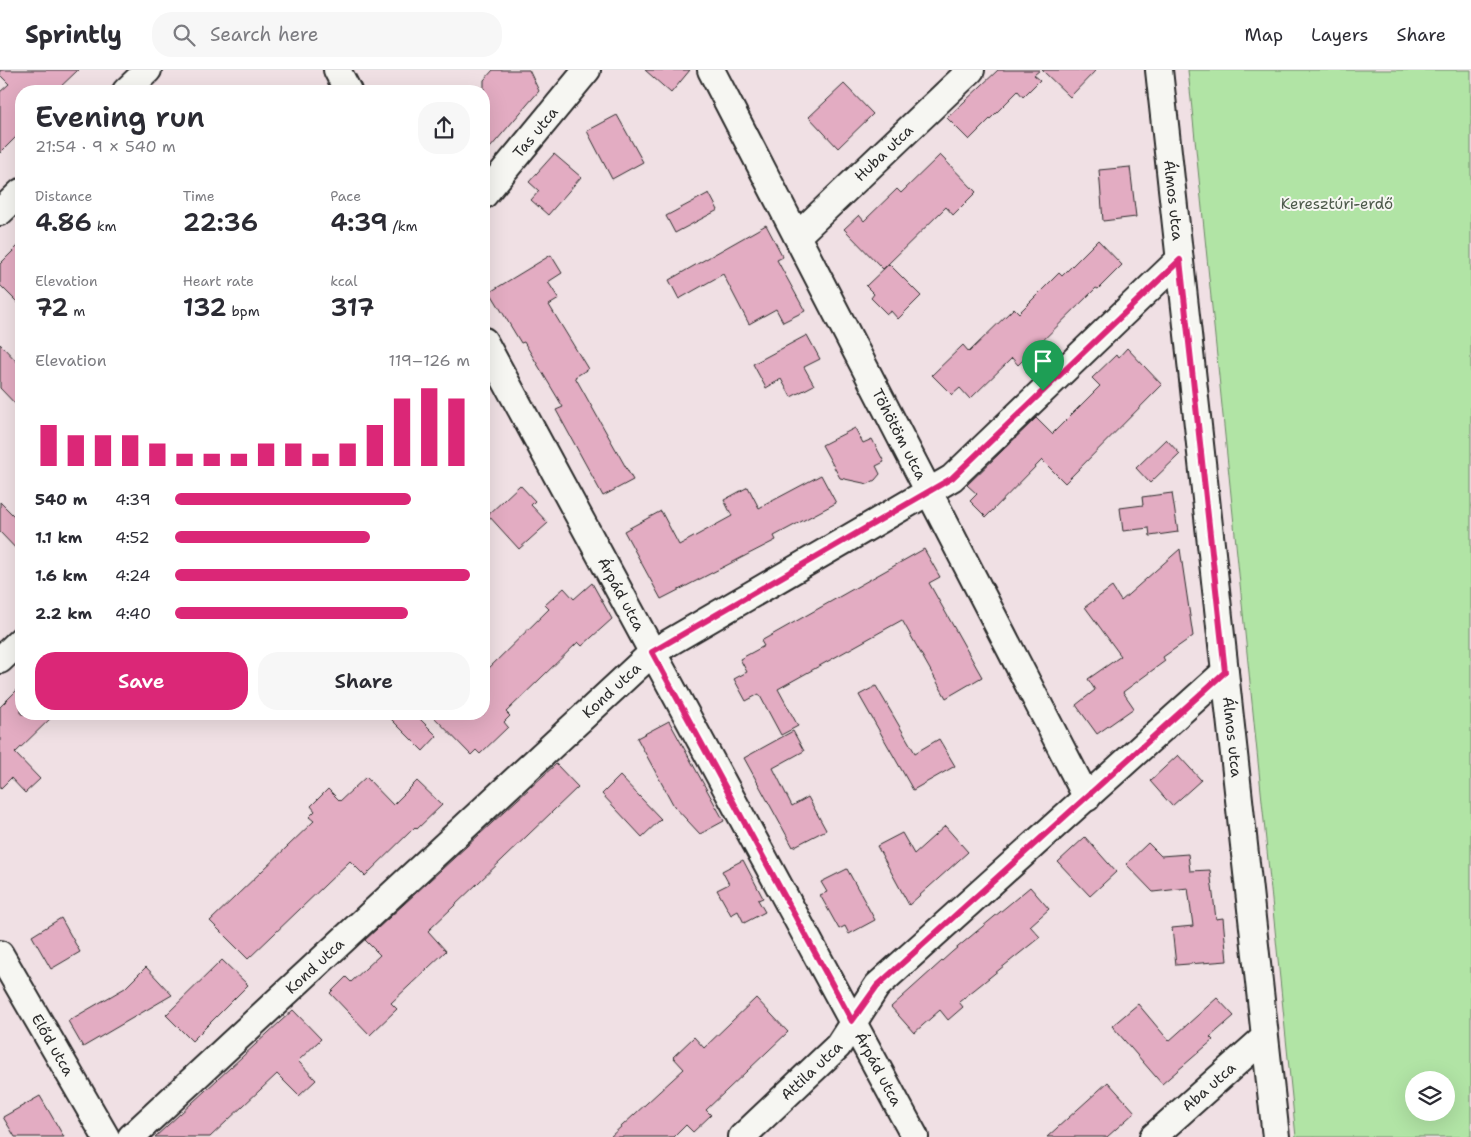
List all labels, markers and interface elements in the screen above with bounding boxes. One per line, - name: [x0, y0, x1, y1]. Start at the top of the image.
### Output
- search box: [152, 12, 502, 57]
- text: Sprintly: [25, 19, 122, 51]
- icon: search: [170, 21, 198, 49]
- text: Search here: [210, 22, 319, 47]
- text: Map: [1245, 23, 1283, 47]
- text: Layers: [1311, 23, 1368, 47]
- text: Share: [1396, 23, 1446, 47]
- text: Evening run: [35, 98, 205, 136]
- button: share: [418, 102, 470, 154]
- street label: Tas utca: [508, 102, 563, 162]
- street label: Huba utca: [850, 120, 918, 186]
- text: 21:54 · 9 × 540 m: [35, 136, 176, 157]
- street label: Álmos utca: [1159, 159, 1188, 242]
- text: Distance: [35, 187, 92, 205]
- text: Time: [183, 187, 215, 205]
- text: Pace: [330, 187, 361, 205]
- park label: Keresztúri-erdő: [1281, 194, 1393, 214]
- text: 4.86: [35, 205, 92, 239]
- text: 22:36: [183, 205, 258, 239]
- text: 4:39: [330, 205, 388, 239]
- text: km: [92, 217, 116, 235]
- text: /km: [388, 217, 418, 235]
- text: Elevation: [35, 272, 98, 290]
- text: Heart rate: [183, 272, 254, 290]
- text: kcal: [330, 272, 358, 290]
- text: 72: [35, 290, 68, 324]
- text: 132: [183, 290, 227, 324]
- text: 317: [330, 290, 375, 324]
- text: m: [68, 302, 85, 320]
- text: bpm: [227, 302, 260, 320]
- pin: [1022, 340, 1064, 391]
- icon: arrive: [1029, 347, 1057, 375]
- text: Elevation: [35, 350, 107, 371]
- text: 119–126 m: [389, 350, 470, 371]
- street label: Töhötöm utca: [867, 385, 931, 484]
- text: 540 m: [35, 489, 87, 510]
- text: 4:39: [115, 489, 151, 510]
- text: 1.1 km: [35, 527, 82, 548]
- text: 4:52: [115, 527, 150, 548]
- street label: Árpád utca: [593, 553, 650, 635]
- text: 1.6 km: [35, 565, 87, 586]
- text: 4:24: [115, 565, 151, 586]
- text: 2.2 km: [35, 603, 92, 624]
- text: 4:40: [115, 603, 151, 624]
- button: Save: [35, 652, 248, 710]
- button: Share: [258, 652, 470, 710]
- street label: Kond utca: [578, 658, 646, 723]
- street label: Álmos utca: [1218, 696, 1247, 779]
- street label: Kond utca: [281, 933, 349, 998]
- street label: Előd utca: [27, 1010, 79, 1080]
- street label: Árpád utca: [850, 1028, 907, 1110]
- street label: Attila utca: [777, 1036, 847, 1105]
- street label: Aba utca: [1178, 1057, 1241, 1116]
- map controls: [1405, 1071, 1455, 1121]
- button: layers: [1405, 1071, 1455, 1121]

